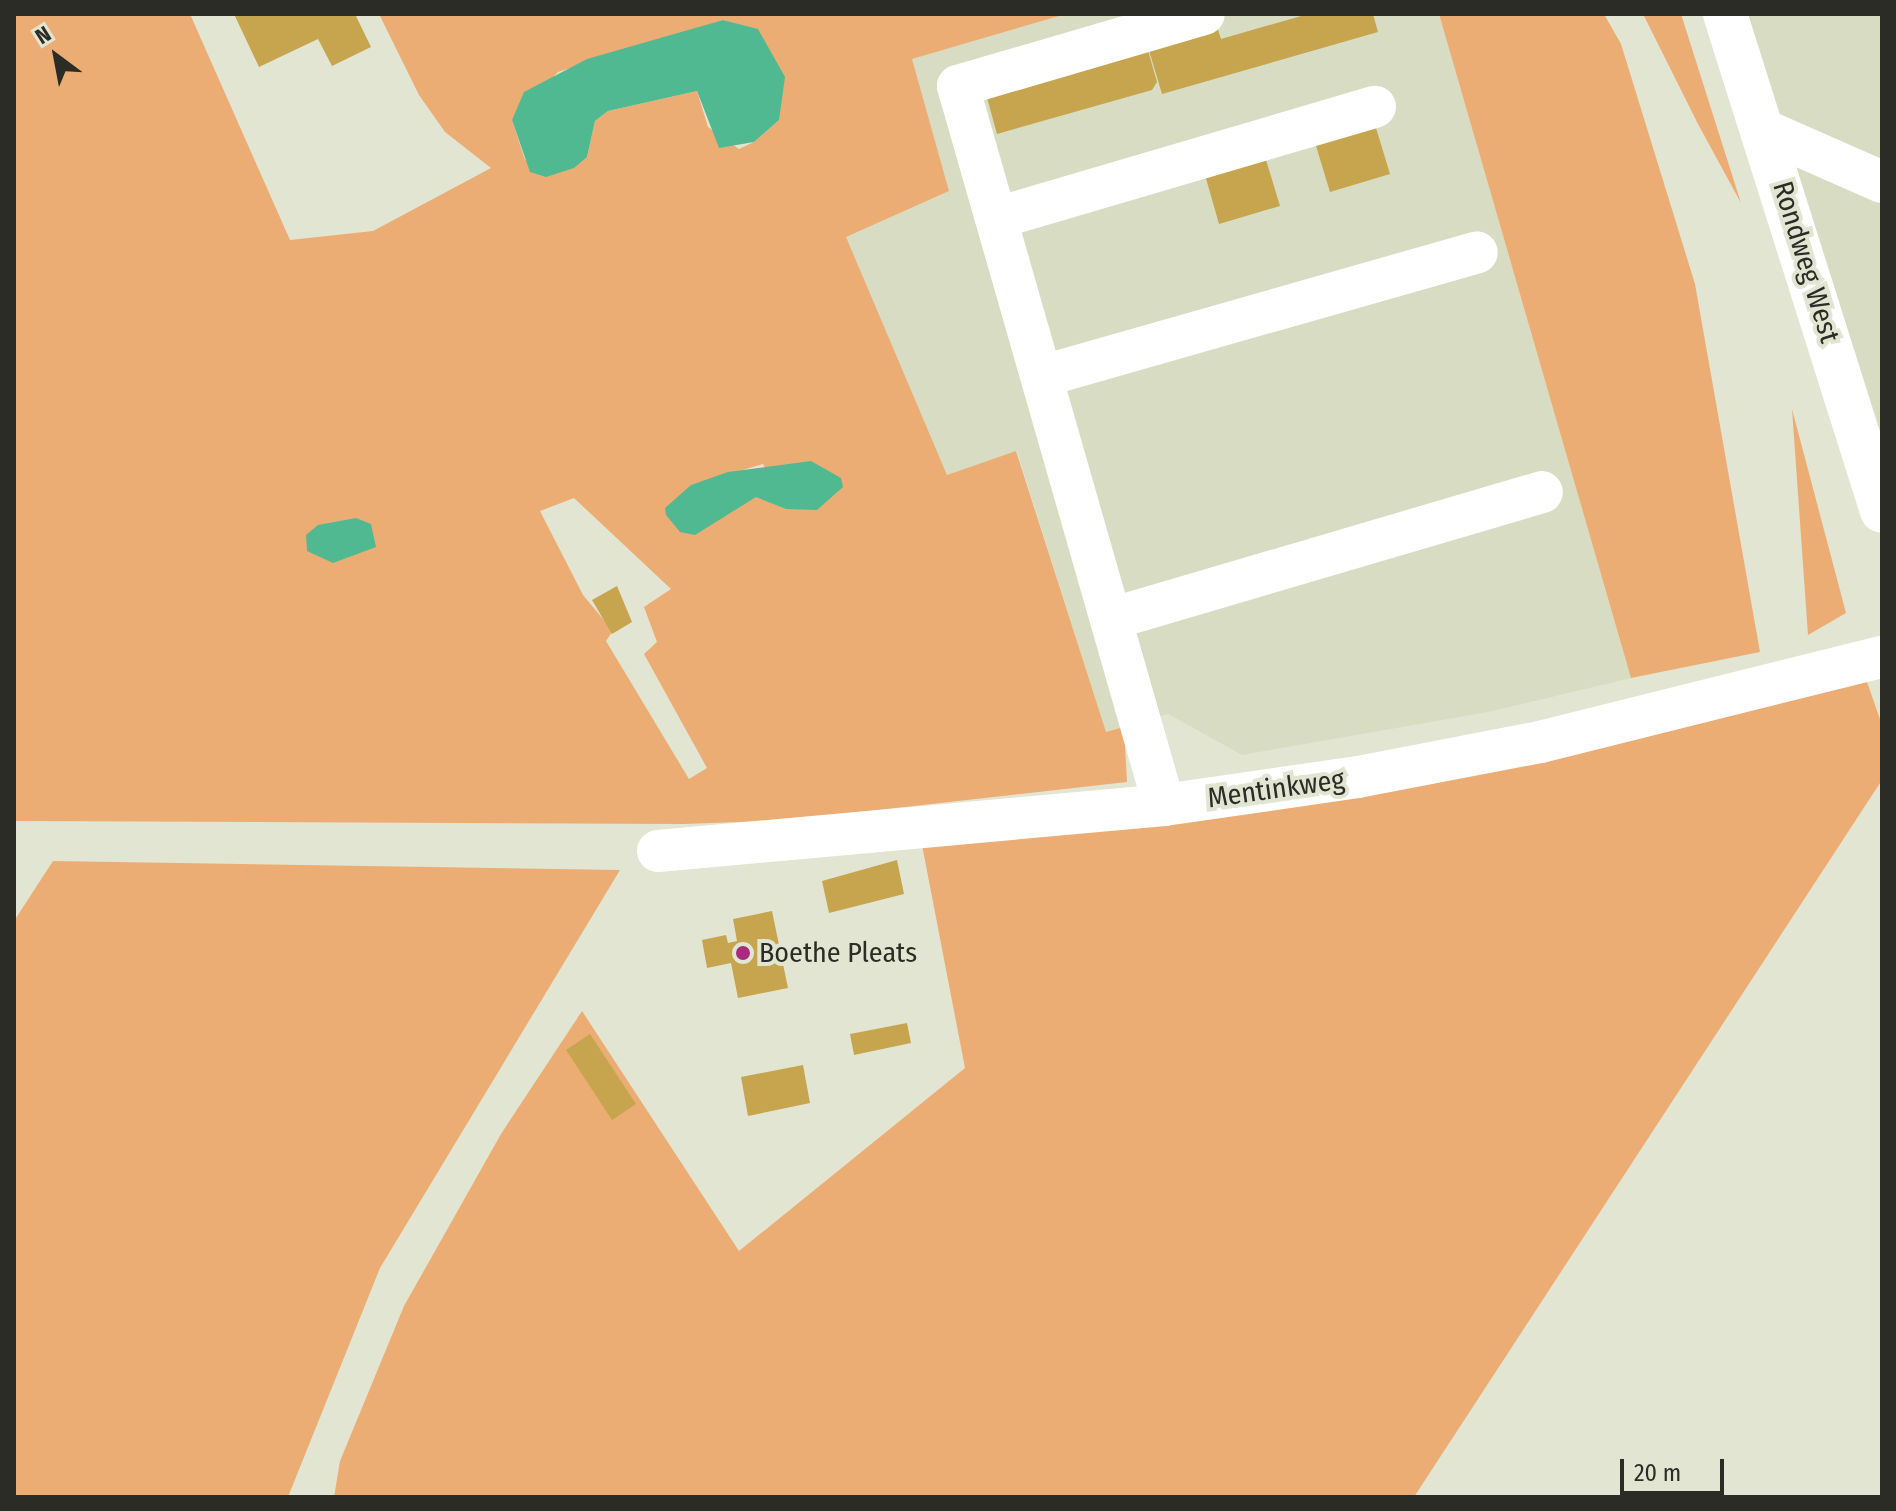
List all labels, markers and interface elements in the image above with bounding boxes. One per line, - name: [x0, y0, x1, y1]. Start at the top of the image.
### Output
- north arrow: [16, 16, 96, 96]
- text: N: [30, 20, 56, 50]
- street label: Rondweg West: [1766, 177, 1846, 347]
- street label: Mentinkweg: [1205, 763, 1347, 815]
- place label: Boethe Pleats: [759, 936, 917, 970]
- marker: Boethe Pleats: [734, 944, 752, 962]
- scale bar: [1624, 1443, 1728, 1493]
- text: 20 m: [1634, 1459, 1681, 1487]

